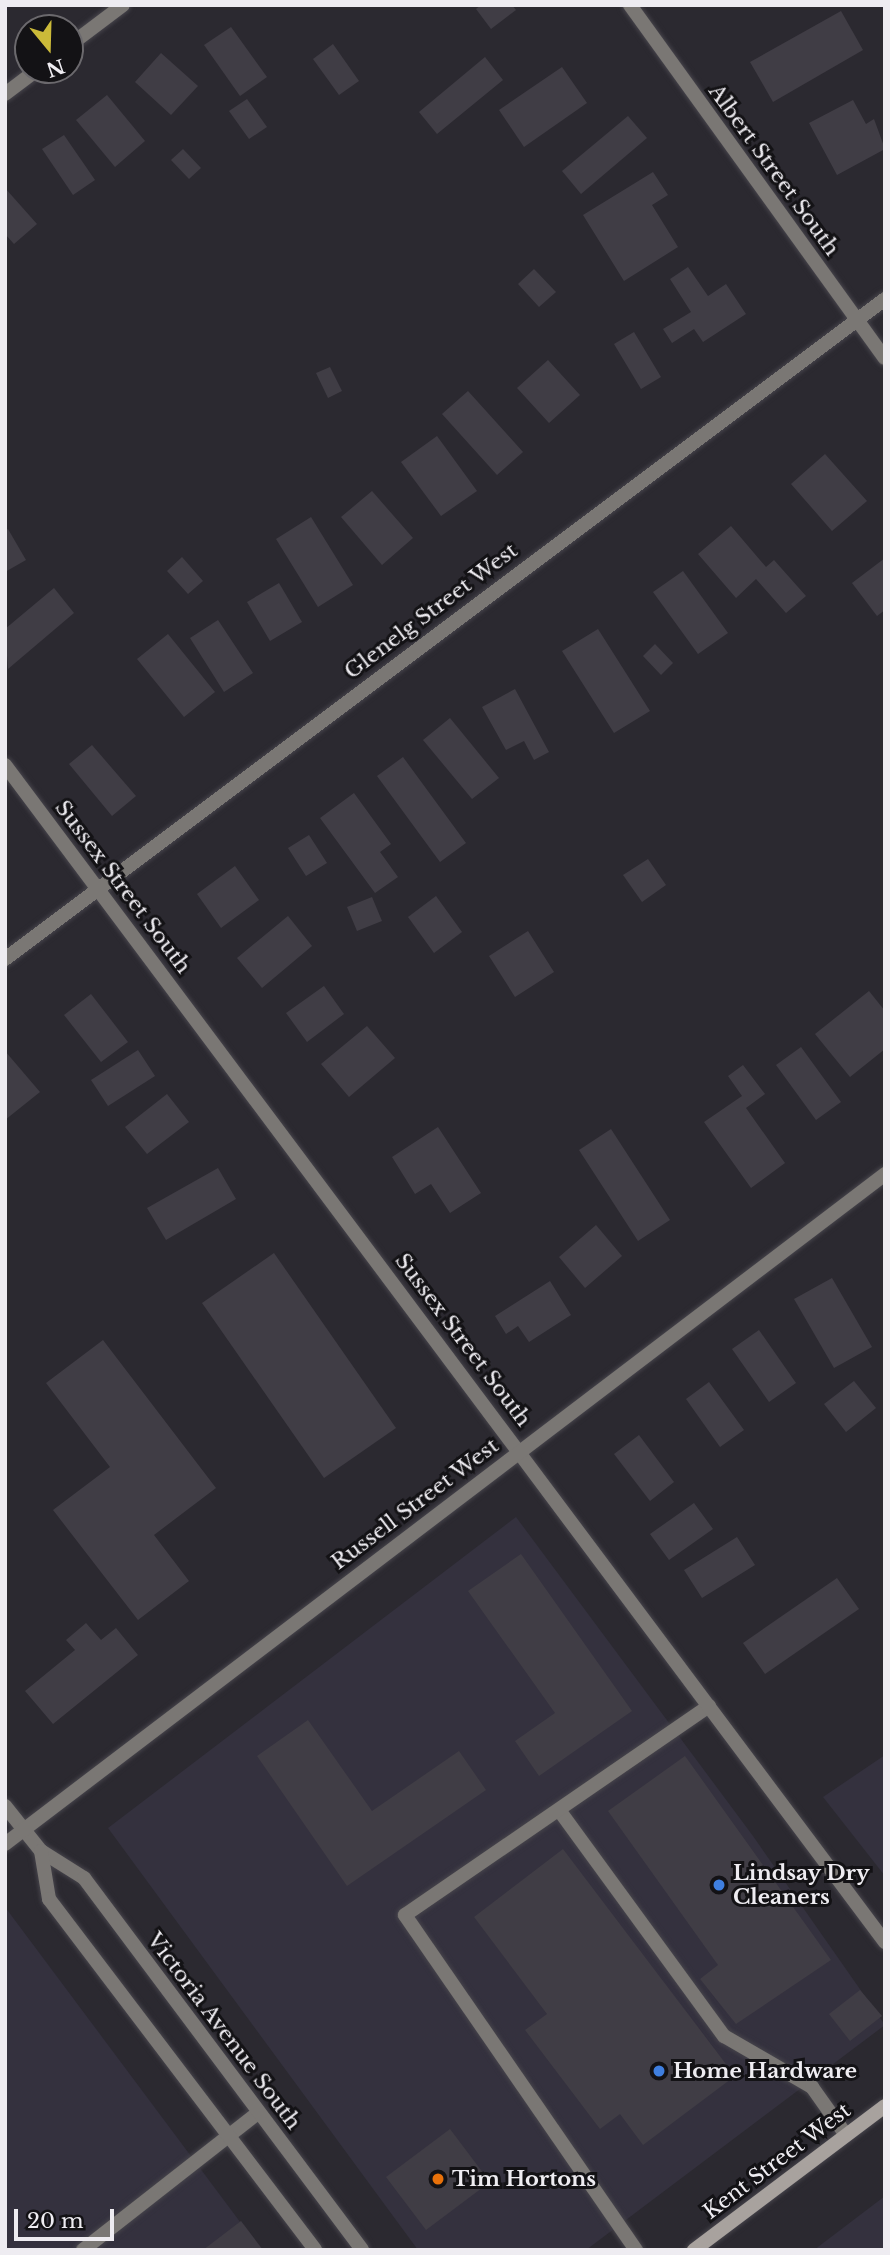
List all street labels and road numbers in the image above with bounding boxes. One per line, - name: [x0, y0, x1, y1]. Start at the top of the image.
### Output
- street label: Albert Street South: [703, 79, 845, 261]
- street label: Glenelg Street West: [339, 537, 523, 685]
- street label: Sussex Street South: [50, 795, 196, 979]
- street label: Sussex Street South: [390, 1248, 536, 1432]
- street label: Russell Street West: [326, 1433, 504, 1575]
- street label: Victoria Avenue South: [141, 1927, 307, 2135]
- street label: Kent Street West: [698, 2097, 856, 2225]

